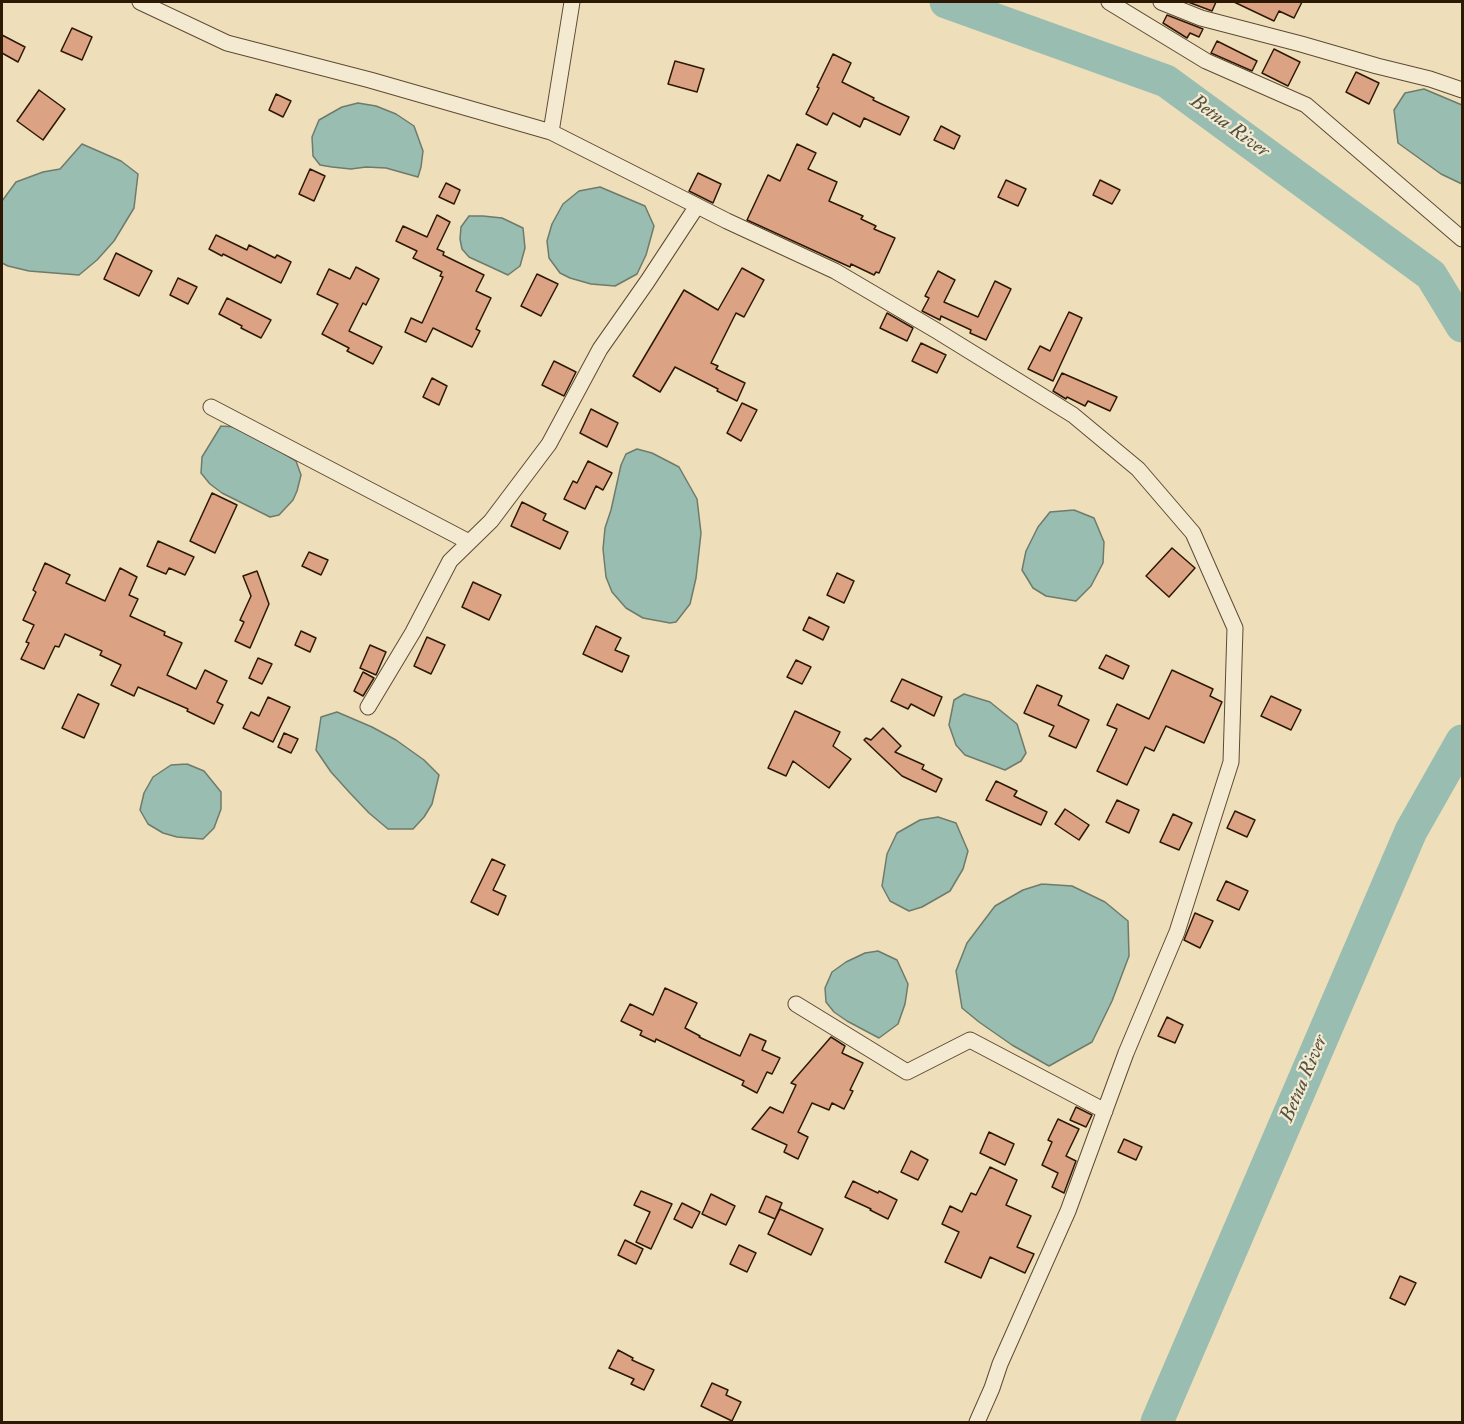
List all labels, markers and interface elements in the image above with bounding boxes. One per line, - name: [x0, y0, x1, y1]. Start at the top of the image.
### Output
- water label: Betna River: [1185, 90, 1273, 164]
- water label: Betna River: [1276, 1032, 1334, 1126]

